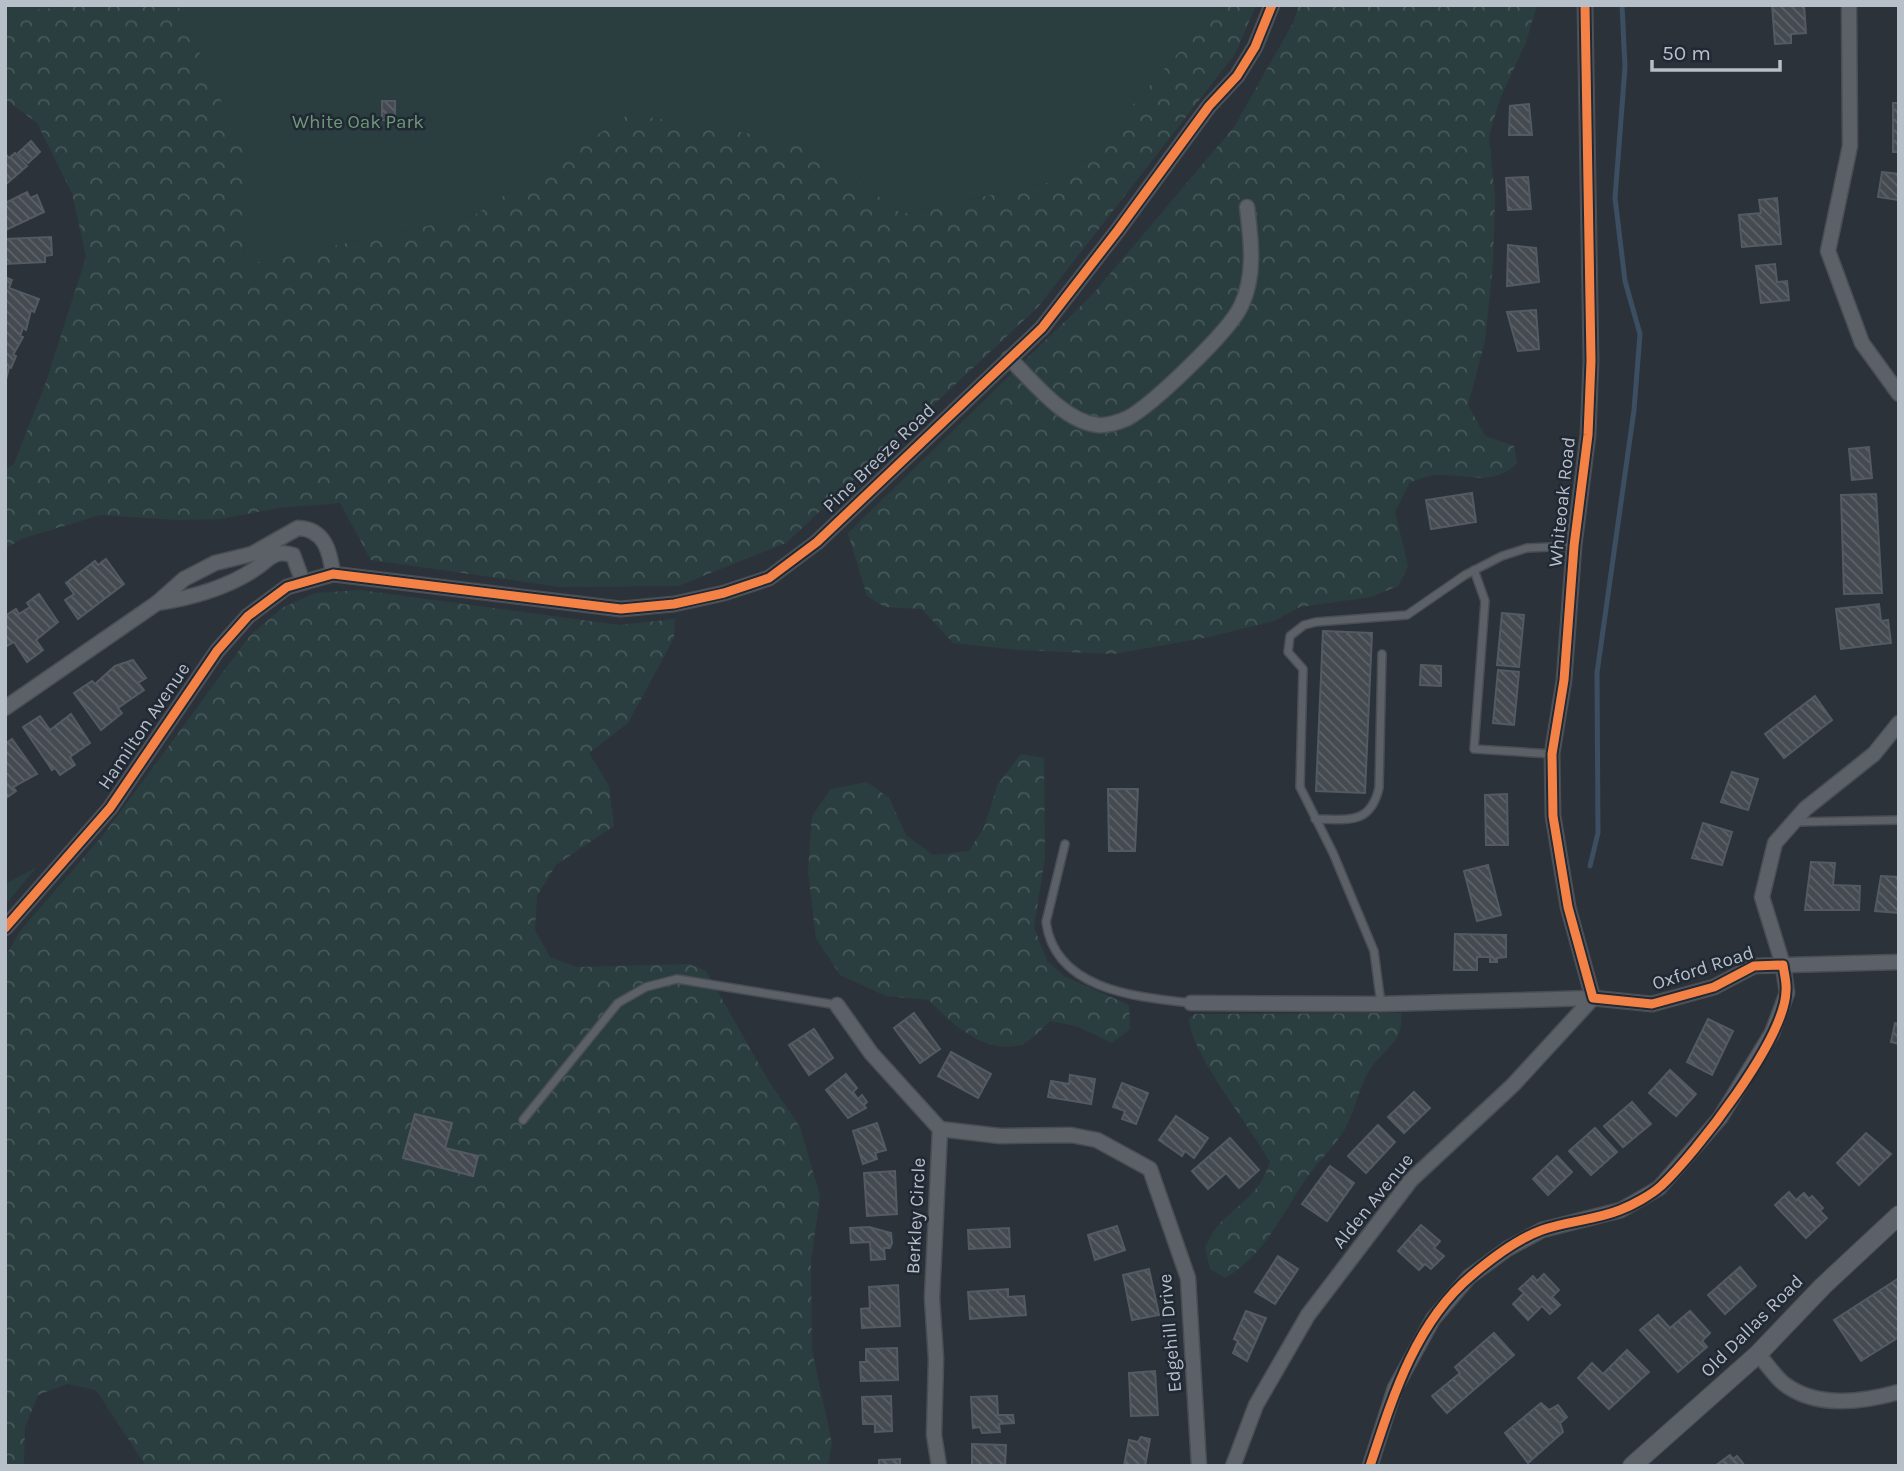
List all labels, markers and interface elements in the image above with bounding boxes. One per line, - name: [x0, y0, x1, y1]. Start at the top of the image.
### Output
- scale bar: [1652, 28, 1780, 72]
- text: 50 m: [1662, 41, 1711, 65]
- park label: White Oak Park: [292, 111, 424, 133]
- street label: Pine Breeze Road: [818, 399, 940, 517]
- street label: Whiteoak Road: [1544, 436, 1580, 568]
- street label: Hamilton Avenue: [94, 659, 194, 793]
- street label: Oxford Road: [1650, 941, 1756, 995]
- street label: Alden Avenue: [1328, 1149, 1418, 1253]
- street label: Berkley Circle: [902, 1157, 930, 1275]
- street label: Old Dallas Road: [1696, 1270, 1808, 1382]
- street label: Edgehill Drive: [1154, 1273, 1186, 1393]

